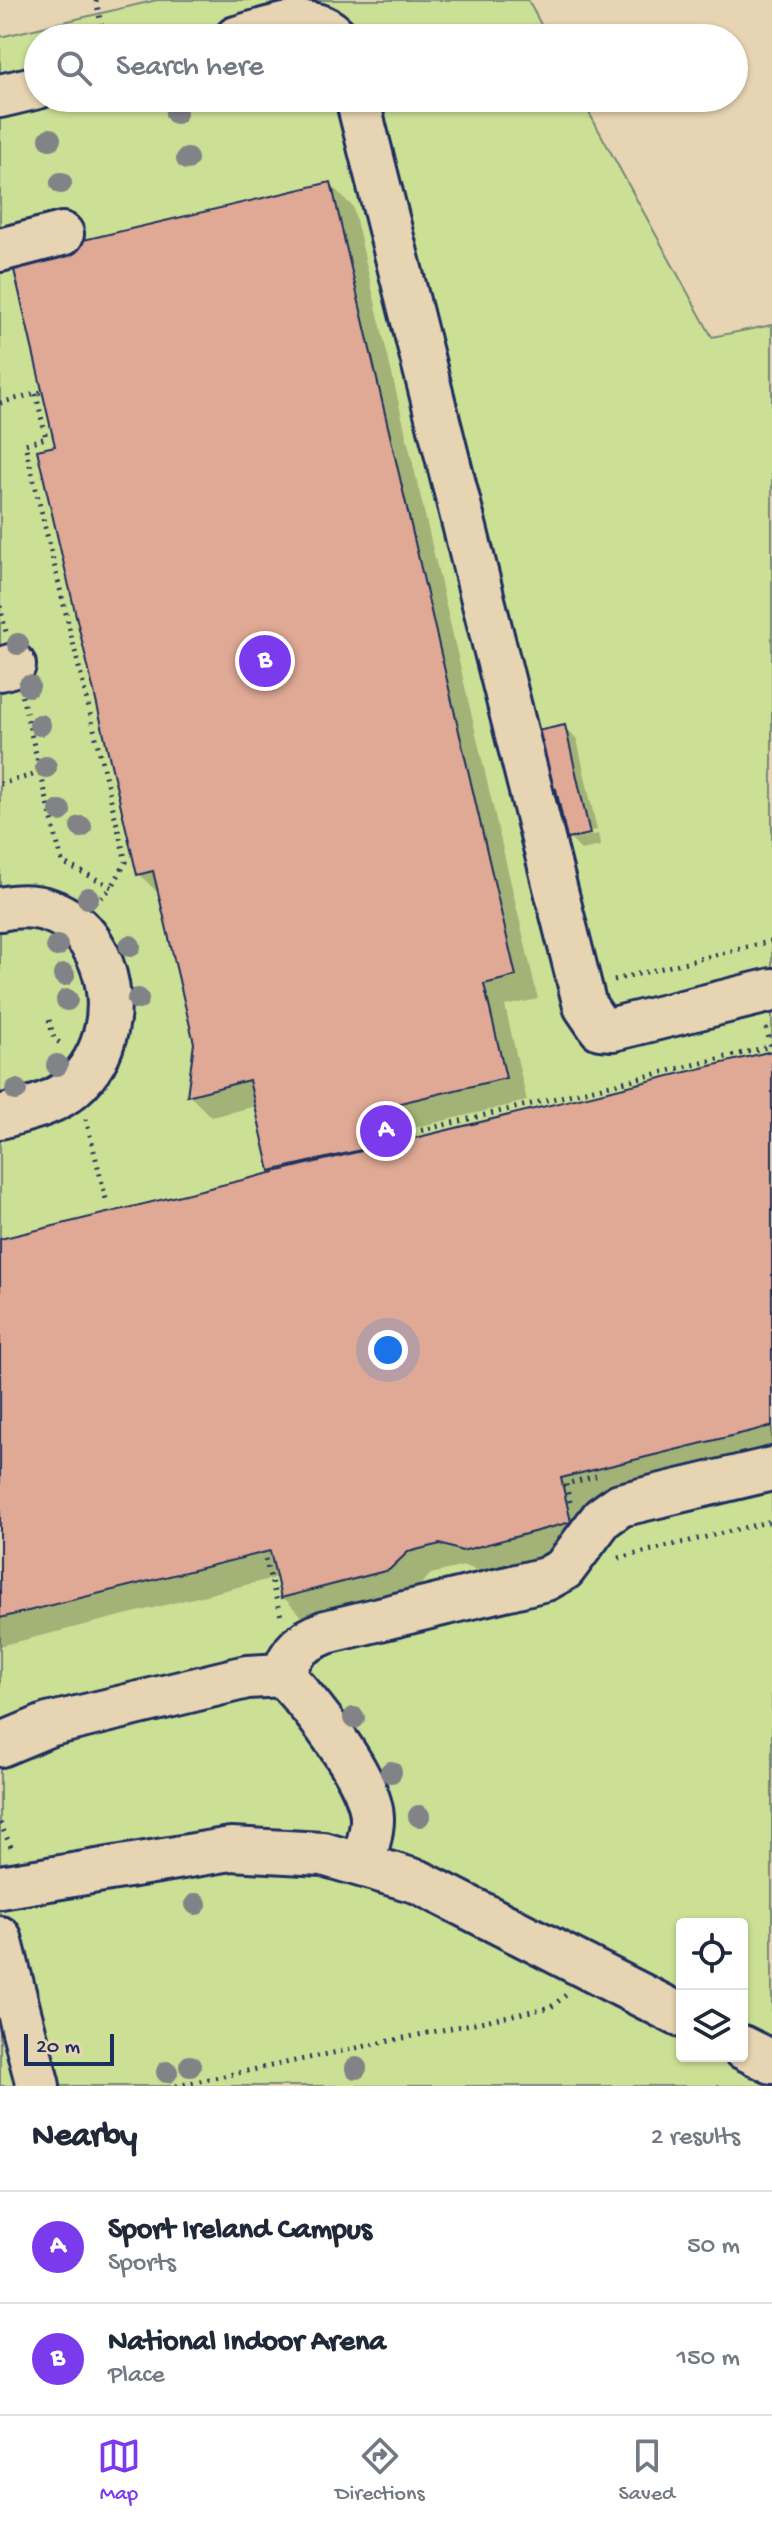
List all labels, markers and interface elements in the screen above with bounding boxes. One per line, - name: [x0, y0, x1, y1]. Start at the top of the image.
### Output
- search box: [24, 24, 748, 112]
- icon: search: [52, 46, 96, 90]
- text: Search here: [116, 51, 264, 86]
- pin: B: [239, 631, 291, 691]
- pin: A: [360, 1101, 412, 1161]
- your location: [368, 1330, 408, 1370]
- map controls: [676, 1918, 748, 2062]
- button: locate: [676, 1918, 748, 1990]
- button: layers: [676, 1990, 748, 2062]
- scale bar: [24, 2030, 114, 2066]
- text: 20 m: [36, 2035, 80, 2061]
- text: Nearby: [32, 2118, 137, 2158]
- text: 2 results: [651, 2123, 740, 2154]
- text: Sport Ireland Campus: [108, 2214, 372, 2249]
- text: A: [50, 2232, 66, 2263]
- text: 50 m: [687, 2232, 740, 2263]
- text: Sports: [108, 2249, 176, 2280]
- text: National Indoor Arena: [108, 2326, 386, 2361]
- text: B: [51, 2344, 65, 2375]
- text: 150 m: [676, 2344, 740, 2375]
- text: Place: [108, 2361, 165, 2392]
- tab: Map: [97, 2434, 141, 2508]
- tab: Directions: [335, 2434, 425, 2508]
- tab: Saved: [619, 2434, 675, 2508]

